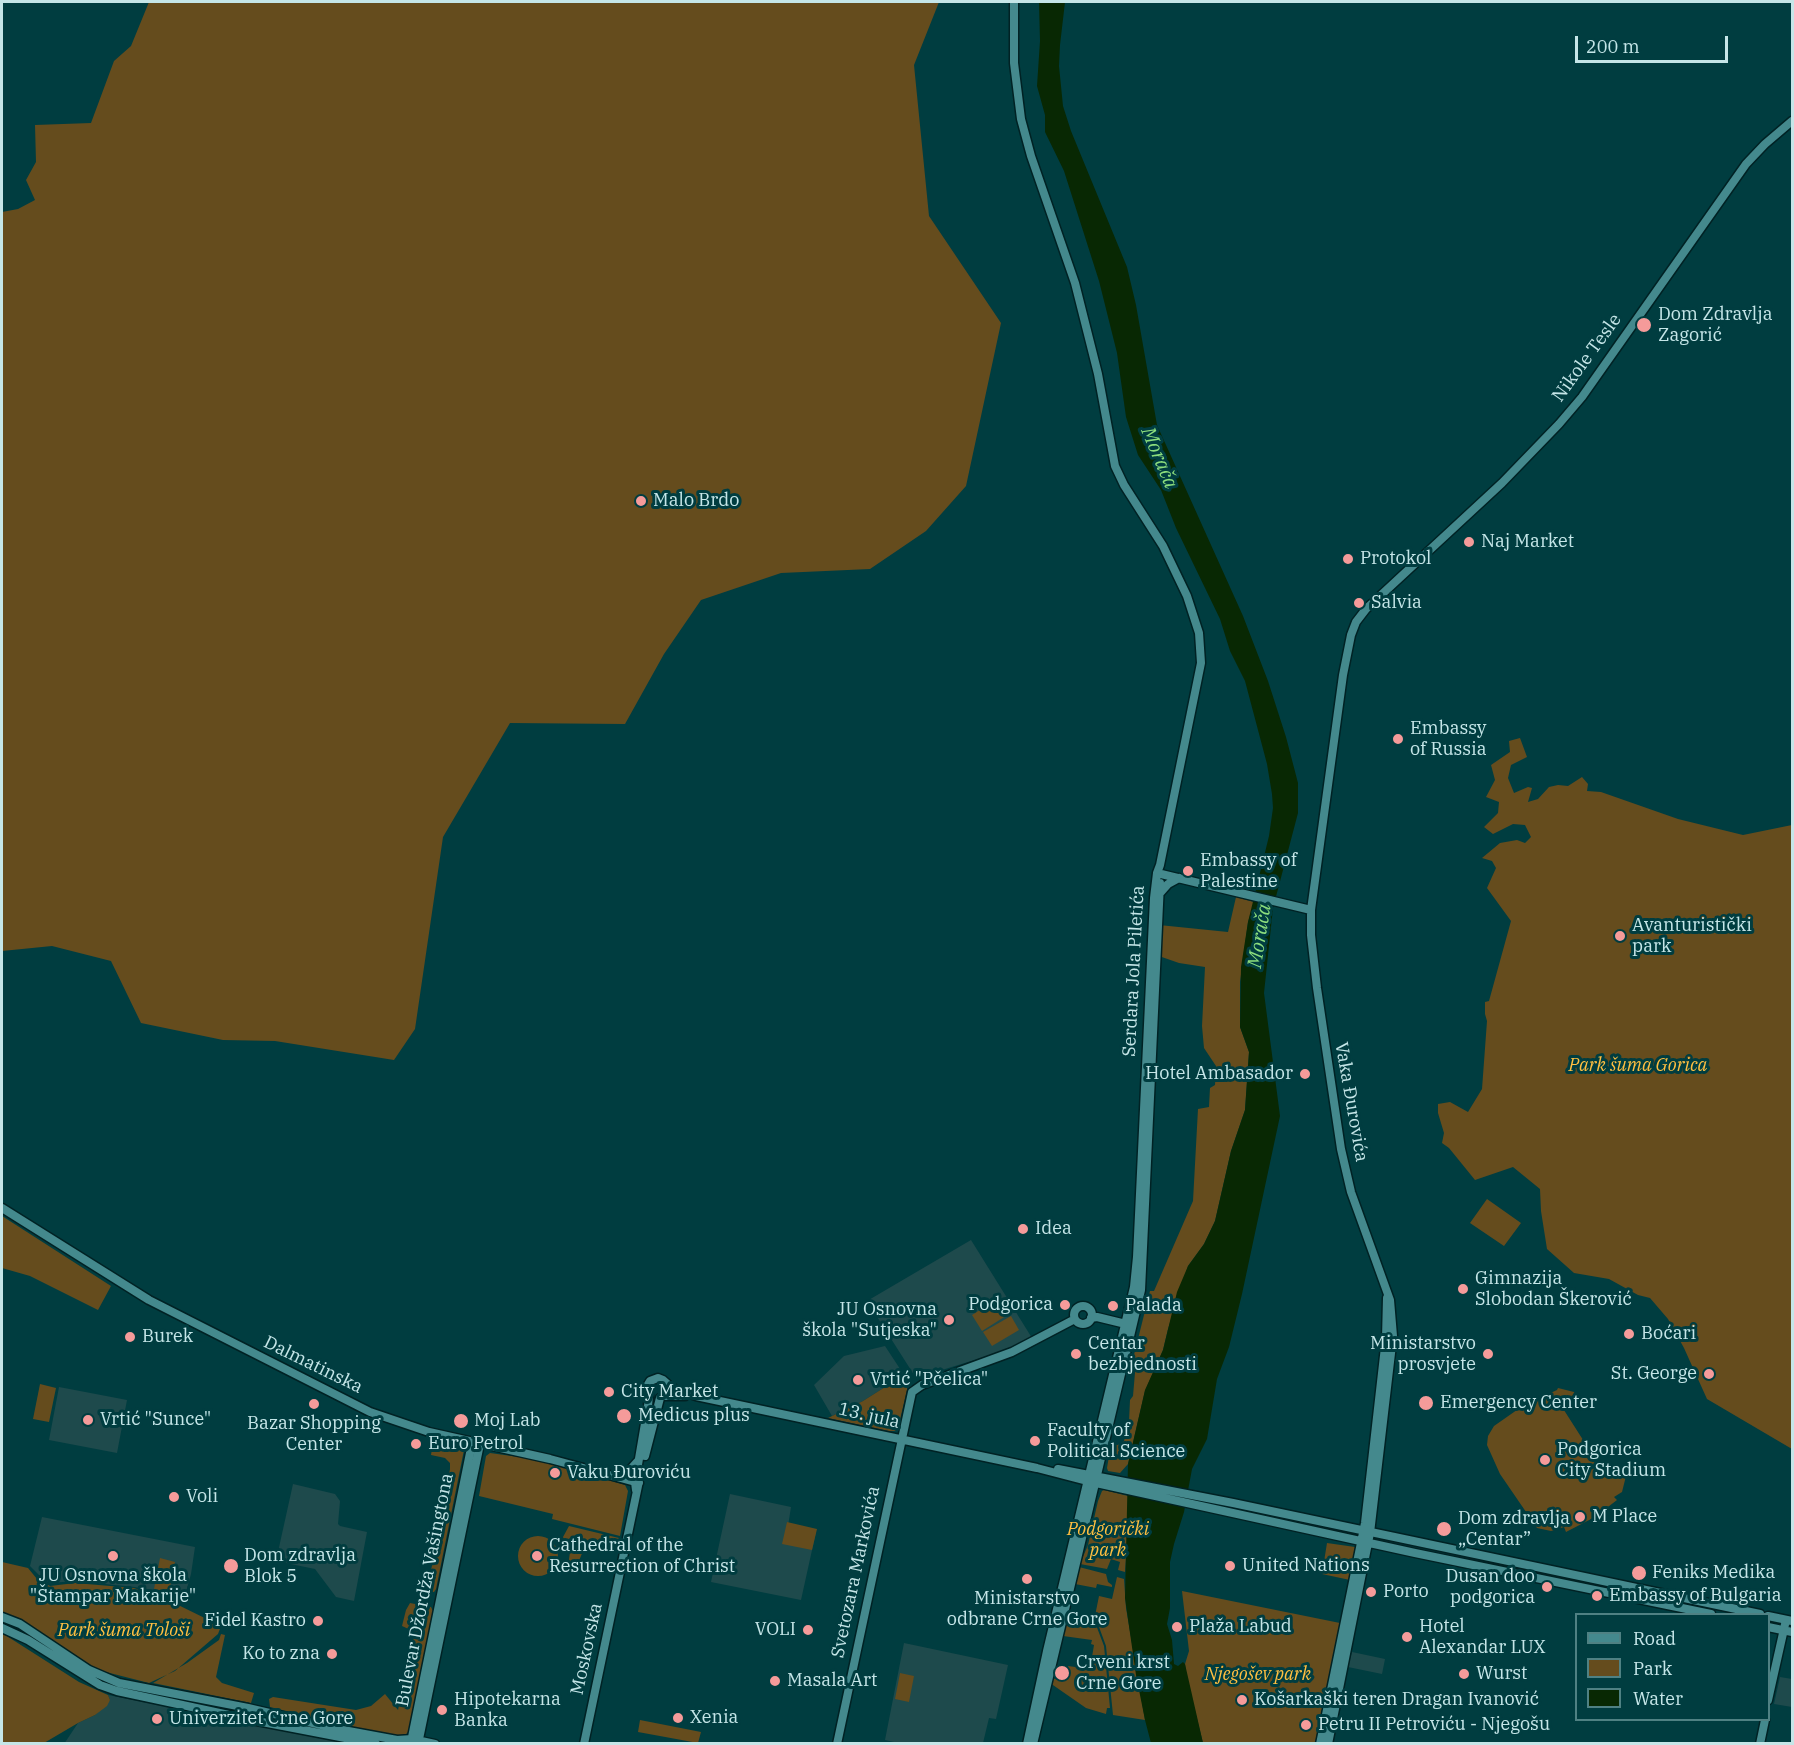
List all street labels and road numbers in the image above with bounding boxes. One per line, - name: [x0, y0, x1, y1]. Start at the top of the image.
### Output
- street label: Nikole Tesle: [1548, 310, 1626, 406]
- street label: Serdara Jola Piletića: [1119, 885, 1149, 1057]
- street label: Vaka Đurovića: [1330, 1040, 1372, 1164]
- street label: Dalmatinska: [260, 1332, 366, 1398]
- street label: 13. jula: [836, 1398, 902, 1434]
- street label: Bulevar Džordža Vašingtona: [392, 1471, 458, 1709]
- street label: Svetozara Markovića: [827, 1484, 885, 1660]
- street label: Moskovska: [567, 1601, 607, 1697]

